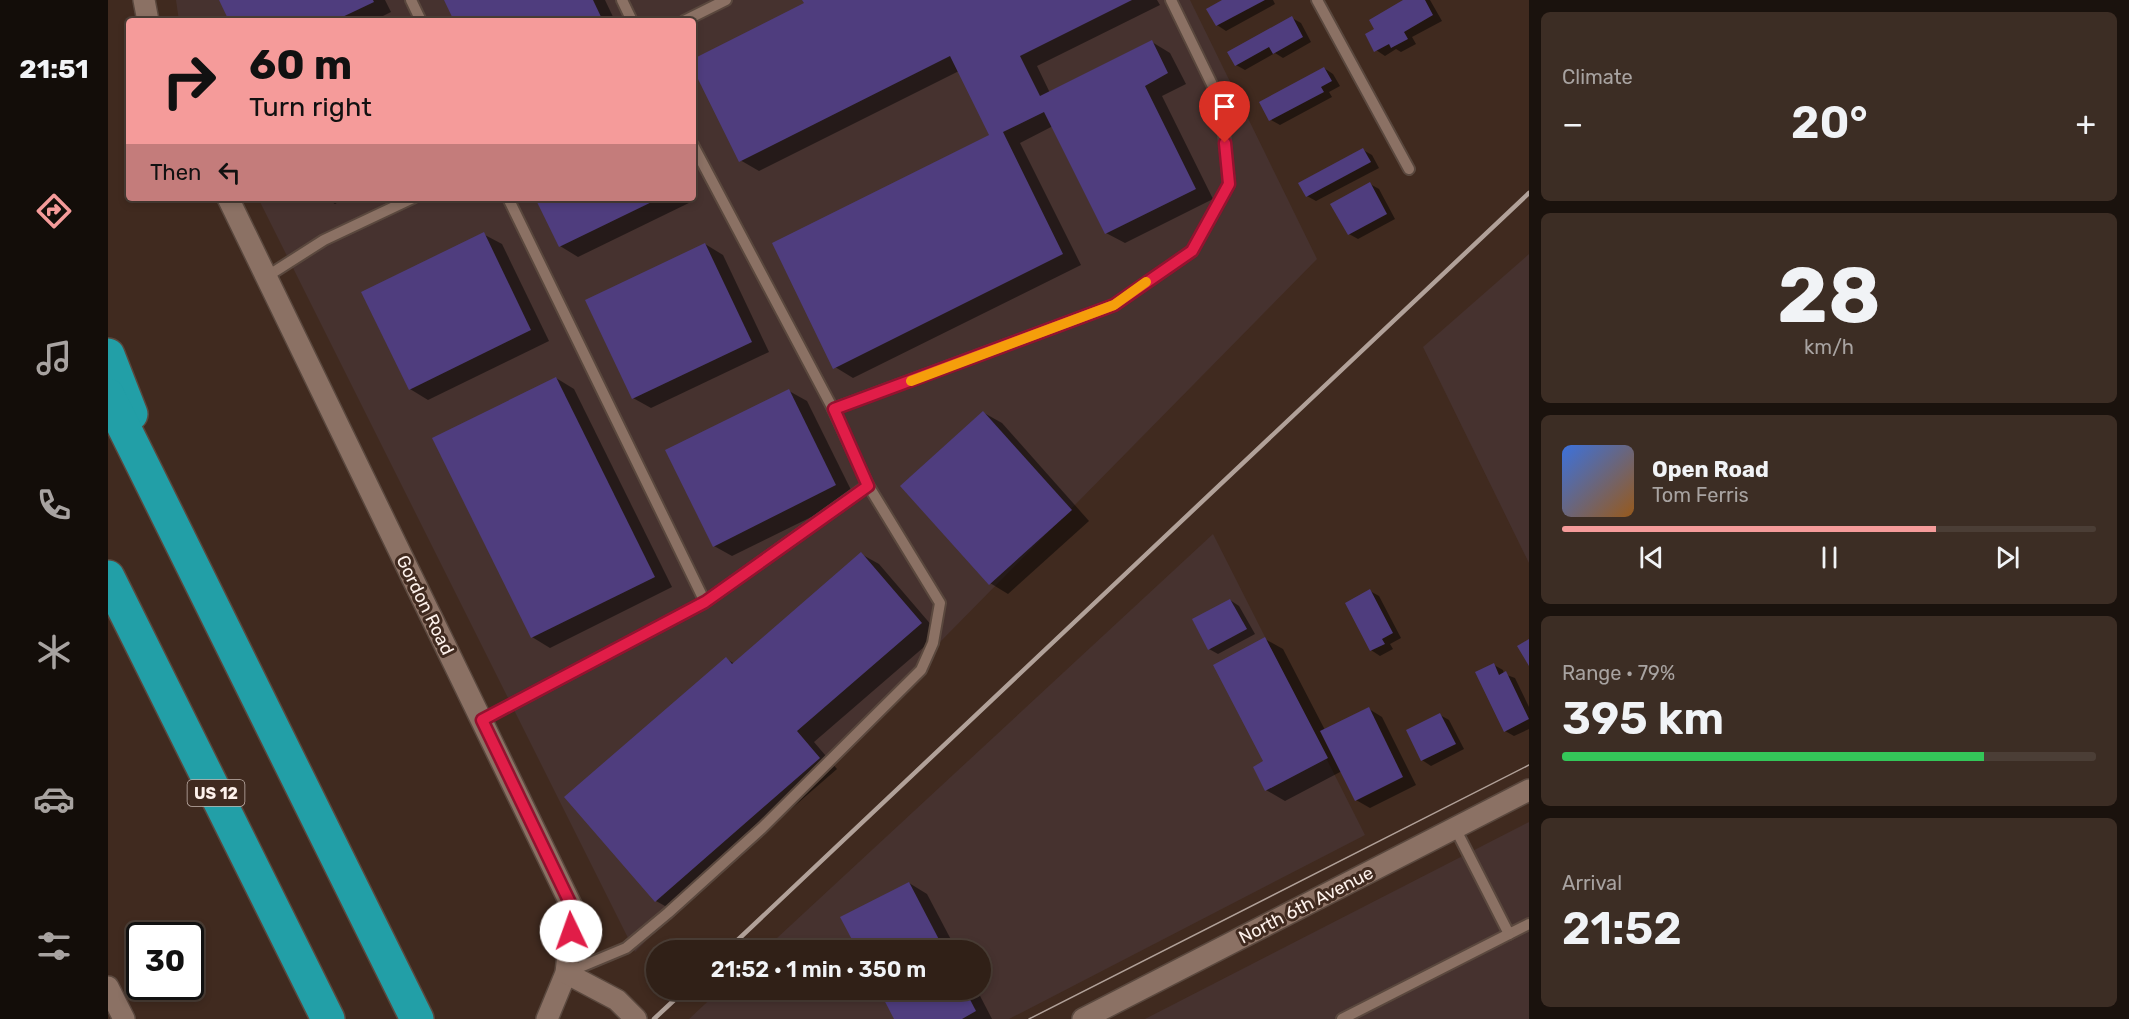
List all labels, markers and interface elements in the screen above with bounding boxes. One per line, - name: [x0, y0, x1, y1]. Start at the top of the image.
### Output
- text: 60 m: [249, 40, 352, 90]
- icon: right: [150, 42, 228, 120]
- text: 21:51: [19, 53, 89, 85]
- text: Climate: [1562, 65, 1633, 89]
- pin: [1199, 81, 1250, 143]
- icon: arrive: [1208, 90, 1241, 123]
- text: Turn right: [249, 91, 372, 123]
- text: 20°: [1791, 96, 1868, 149]
- text: −: [1562, 104, 1583, 143]
- text: +: [2075, 104, 2096, 143]
- icon: left: [213, 156, 246, 189]
- text: Then: [150, 159, 201, 186]
- icon: directions: [33, 190, 75, 232]
- text: 28: [1777, 249, 1881, 342]
- text: km/h: [1804, 335, 1854, 359]
- icon: music: [33, 337, 75, 379]
- text: Open Road: [1652, 456, 1769, 483]
- text: Tom Ferris: [1652, 483, 1749, 507]
- icon: phone: [33, 484, 75, 526]
- icon: previous: [1635, 541, 1668, 574]
- icon: pause: [1813, 541, 1846, 574]
- icon: next: [1991, 541, 2024, 574]
- street label: Gordon Road: [391, 552, 459, 658]
- icon: climate: [33, 631, 75, 673]
- text: Range · 79%: [1562, 661, 1675, 685]
- text: 395 km: [1562, 692, 1724, 745]
- icon: car: [33, 778, 75, 820]
- road number: US 12: [188, 780, 244, 806]
- street label: North 6th Avenue: [1235, 862, 1377, 948]
- text: Arrival: [1562, 871, 1622, 895]
- position arrow: [539, 899, 603, 963]
- text: 21:52: [1562, 902, 1682, 955]
- speed limit sign: 30: [126, 922, 204, 1000]
- icon: filters: [33, 925, 75, 967]
- text: 21:52 · 1 min · 350 m: [711, 956, 926, 983]

